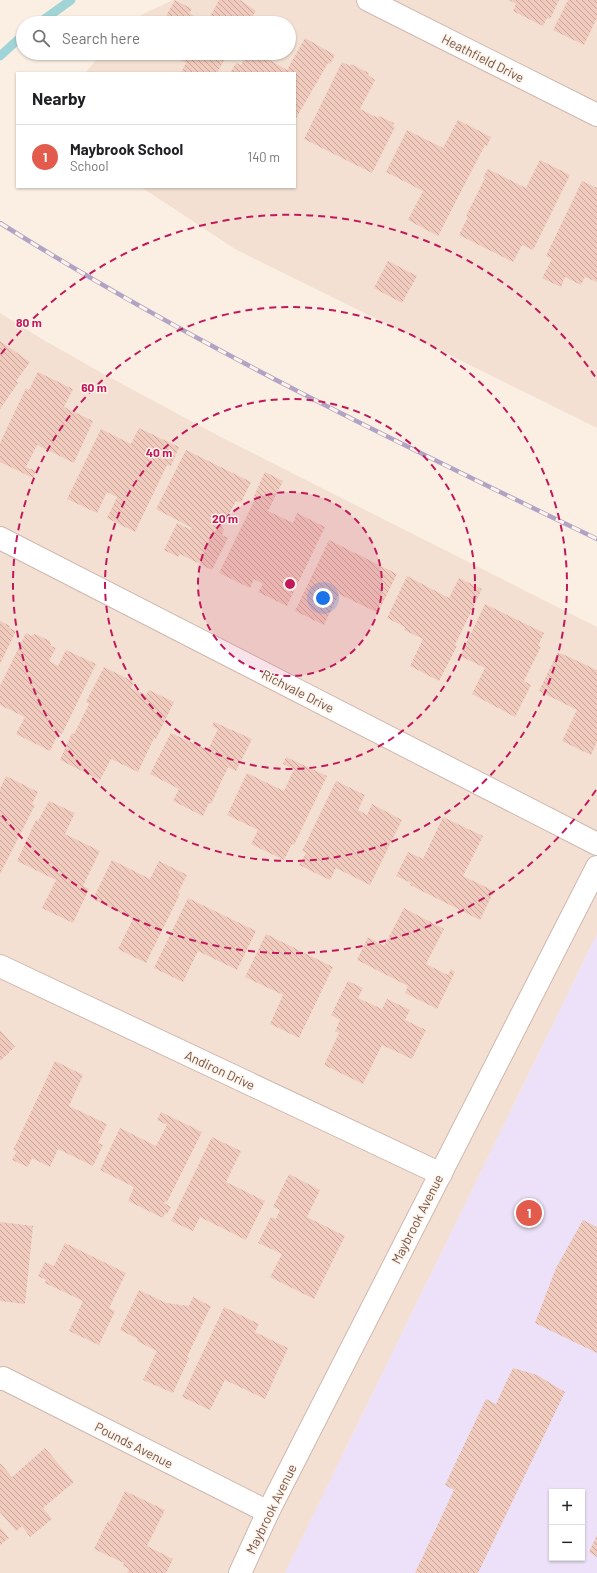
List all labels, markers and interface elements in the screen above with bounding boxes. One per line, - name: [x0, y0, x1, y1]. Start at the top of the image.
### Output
- search box: [16, 16, 296, 60]
- icon: search: [30, 27, 52, 49]
- text: Search here: [62, 29, 140, 47]
- street label: Heathfield Drive: [439, 30, 527, 86]
- text: Nearby: [32, 88, 86, 108]
- text: Maybrook School: [70, 140, 183, 158]
- text: 1: [43, 149, 47, 165]
- text: 140 m: [248, 149, 280, 165]
- text: School: [70, 158, 108, 174]
- text: 80 m: [16, 315, 42, 329]
- text: 60 m: [81, 380, 107, 394]
- text: 40 m: [146, 445, 172, 459]
- text: 20 m: [212, 511, 238, 525]
- centre of rings: [283, 577, 297, 591]
- your location: [313, 588, 333, 608]
- street label: Richvale Drive: [259, 666, 337, 716]
- street label: Andiron Drive: [182, 1047, 258, 1093]
- street label: Maybrook Avenue: [388, 1172, 446, 1266]
- pin: 1: [516, 1198, 542, 1228]
- street label: Pounds Avenue: [92, 1418, 176, 1472]
- street label: Maybrook Avenue: [242, 1461, 300, 1557]
- map controls: [549, 1489, 585, 1561]
- button: +: [549, 1489, 585, 1525]
- button: −: [549, 1525, 585, 1561]

